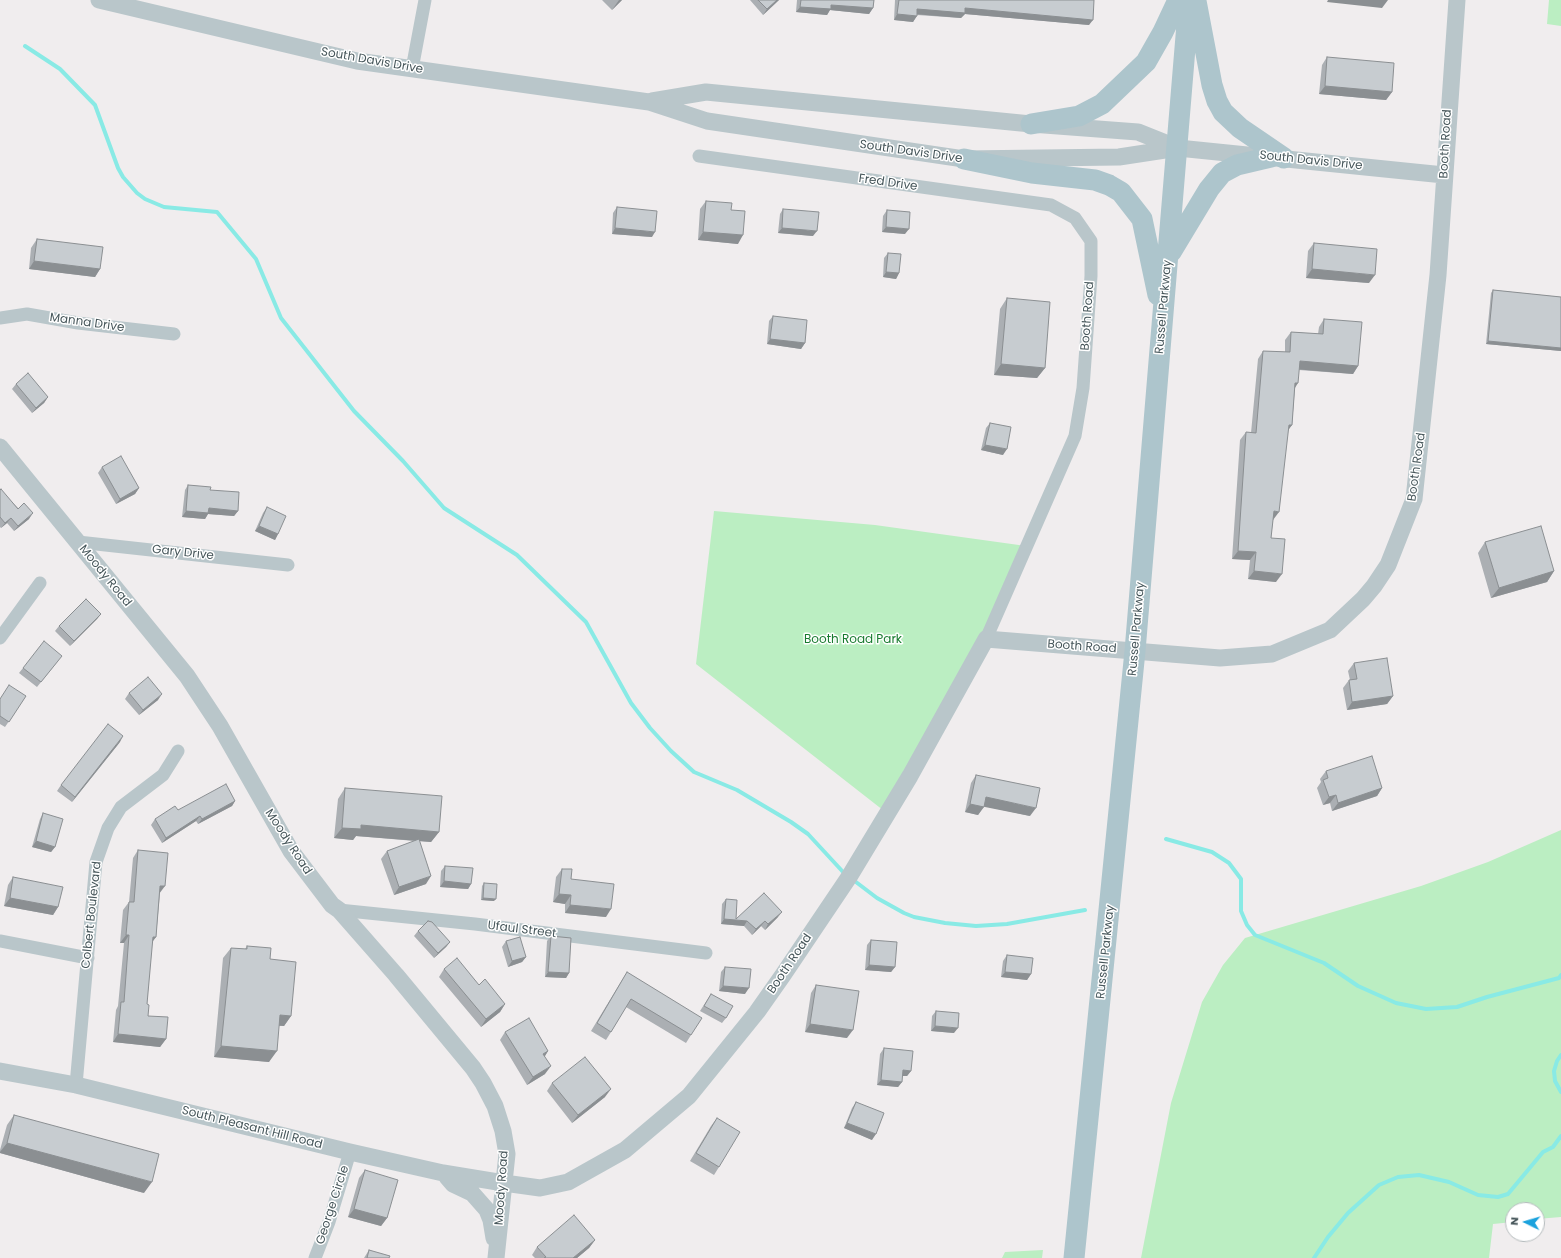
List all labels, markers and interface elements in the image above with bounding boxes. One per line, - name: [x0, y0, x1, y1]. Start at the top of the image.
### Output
- street label: South Davis Drive: [320, 45, 424, 77]
- street label: Booth Road: [1437, 109, 1455, 179]
- street label: South Davis Drive: [859, 138, 963, 166]
- street label: South Davis Drive: [1259, 148, 1363, 174]
- street label: Fred Drive: [858, 172, 918, 194]
- street label: Russell Parkway: [1153, 259, 1175, 355]
- street label: Booth Road: [1078, 281, 1098, 351]
- street label: Manna Drive: [49, 311, 125, 335]
- street label: Booth Road: [1405, 432, 1429, 502]
- street label: Moody Road: [76, 542, 134, 610]
- street label: Gary Drive: [151, 543, 215, 563]
- street label: Russell Parkway: [1126, 581, 1148, 677]
- park label: Booth Road Park: [804, 633, 902, 647]
- street label: Booth Road: [1047, 637, 1117, 657]
- street label: Moody Road: [262, 807, 314, 877]
- street label: Colbert Boulevard: [79, 861, 105, 969]
- street label: Russell Parkway: [1094, 904, 1118, 1000]
- street label: Ufaul Street: [487, 919, 557, 941]
- street label: Booth Road: [765, 931, 815, 997]
- street label: South Pleasant Hill Road: [180, 1104, 324, 1152]
- street label: Moody Road: [492, 1150, 512, 1226]
- street label: George Circle: [313, 1164, 353, 1246]
- north arrow: [1505, 1202, 1545, 1242]
- text: N: [1506, 1216, 1522, 1226]

